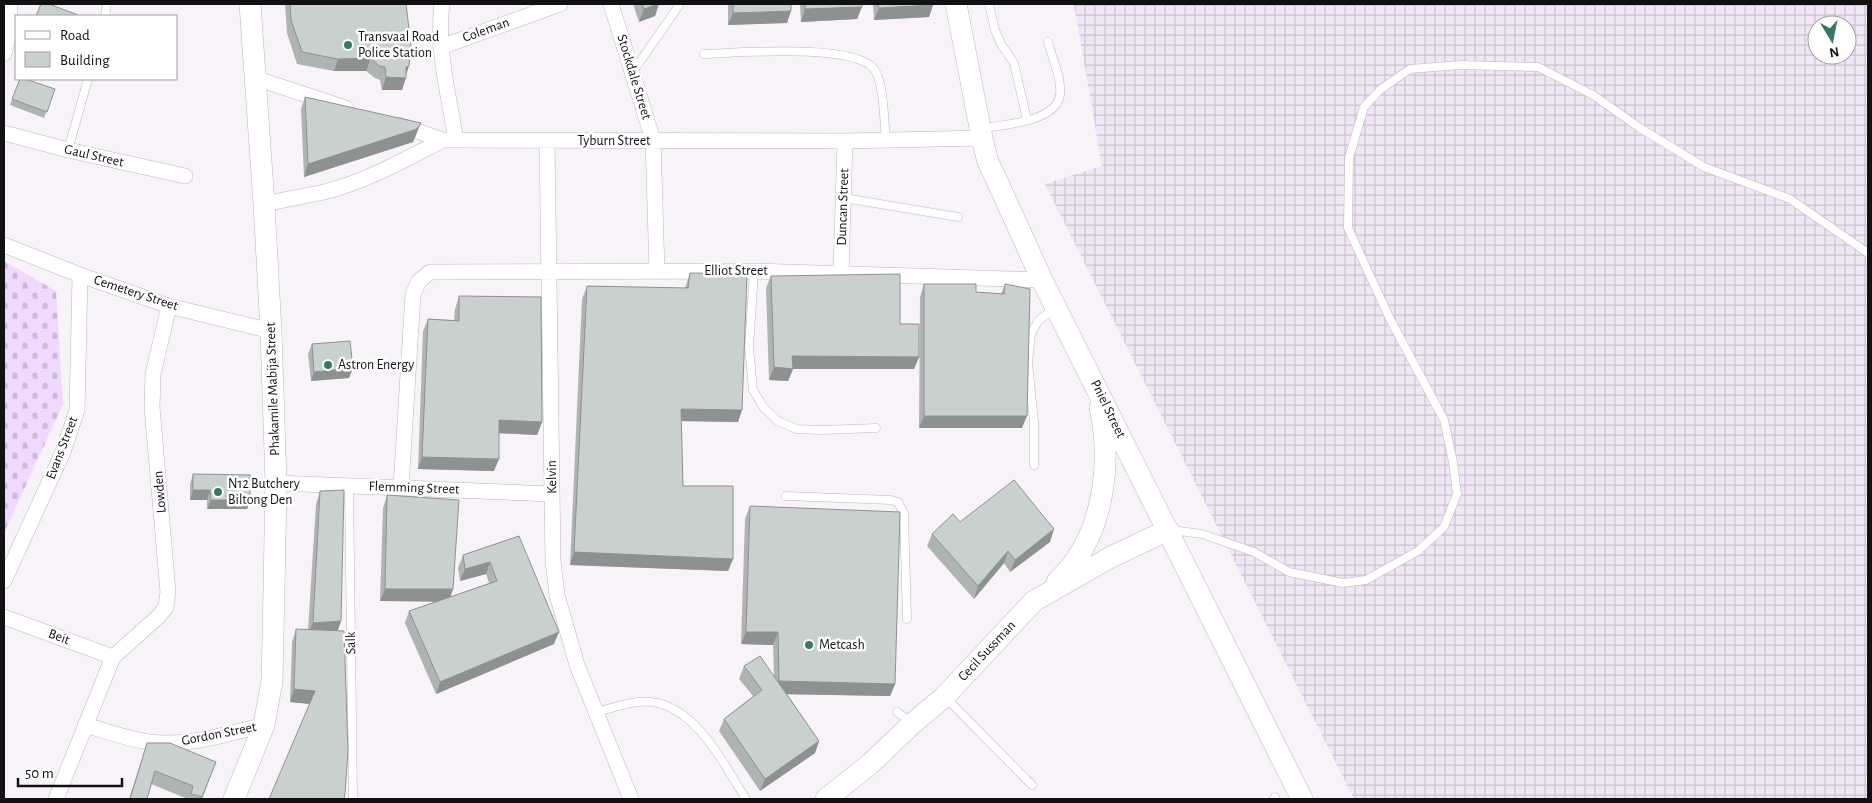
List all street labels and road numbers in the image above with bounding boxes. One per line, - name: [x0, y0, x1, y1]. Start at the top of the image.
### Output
- street label: Coleman: [461, 15, 511, 45]
- street label: Stockdale Street: [614, 33, 654, 122]
- street label: Tyburn Street: [577, 134, 651, 148]
- street label: Gaul Street: [63, 142, 126, 170]
- street label: Duncan Street: [835, 168, 851, 246]
- street label: Elliot Street: [704, 264, 768, 278]
- street label: Cemetery Street: [92, 273, 180, 313]
- street label: Phakamile Mabija Street: [264, 321, 282, 456]
- street label: Pniel Street: [1088, 378, 1128, 441]
- street label: Evans Street: [44, 414, 81, 481]
- street label: Kelvin: [545, 460, 559, 494]
- street label: Lowden: [151, 470, 169, 514]
- street label: Flemming Street: [368, 479, 460, 497]
- street label: Cecil Sussman: [956, 618, 1018, 684]
- street label: Beit: [46, 627, 72, 647]
- street label: Salk: [344, 631, 358, 654]
- street label: Gordon Street: [180, 720, 258, 748]

